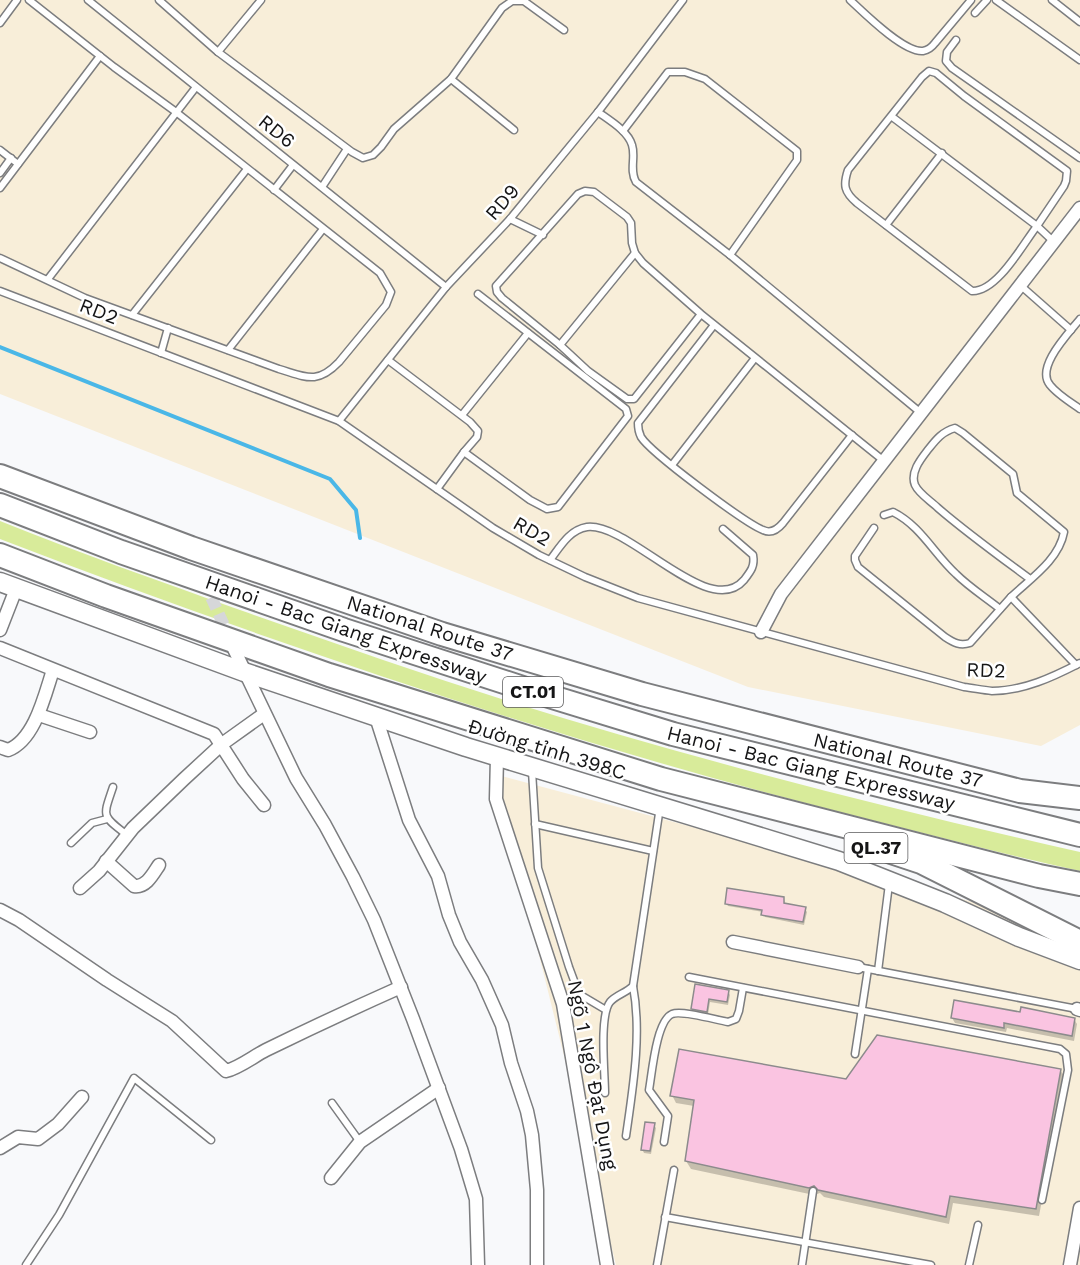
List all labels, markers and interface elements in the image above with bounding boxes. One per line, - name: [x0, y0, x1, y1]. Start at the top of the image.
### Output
- street label: RD6: [254, 109, 300, 153]
- street label: RD9: [480, 179, 524, 225]
- street label: RD2: [76, 293, 122, 329]
- street label: RD2: [509, 511, 555, 551]
- street label: Hanoi - Bac Giang Expressway: [202, 569, 491, 689]
- street label: National Route 37: [344, 590, 516, 666]
- street label: RD2: [966, 657, 1006, 683]
- road number: CT.01: [503, 677, 563, 707]
- street label: Đường tỉnh 398C: [465, 714, 629, 784]
- street label: Hanoi - Bac Giang Expressway: [664, 721, 958, 816]
- street label: National Route 37: [811, 727, 985, 793]
- road number: QL.37: [844, 833, 908, 863]
- street label: Ngõ 1 Ngô Đạt Dụng: [563, 978, 623, 1172]

